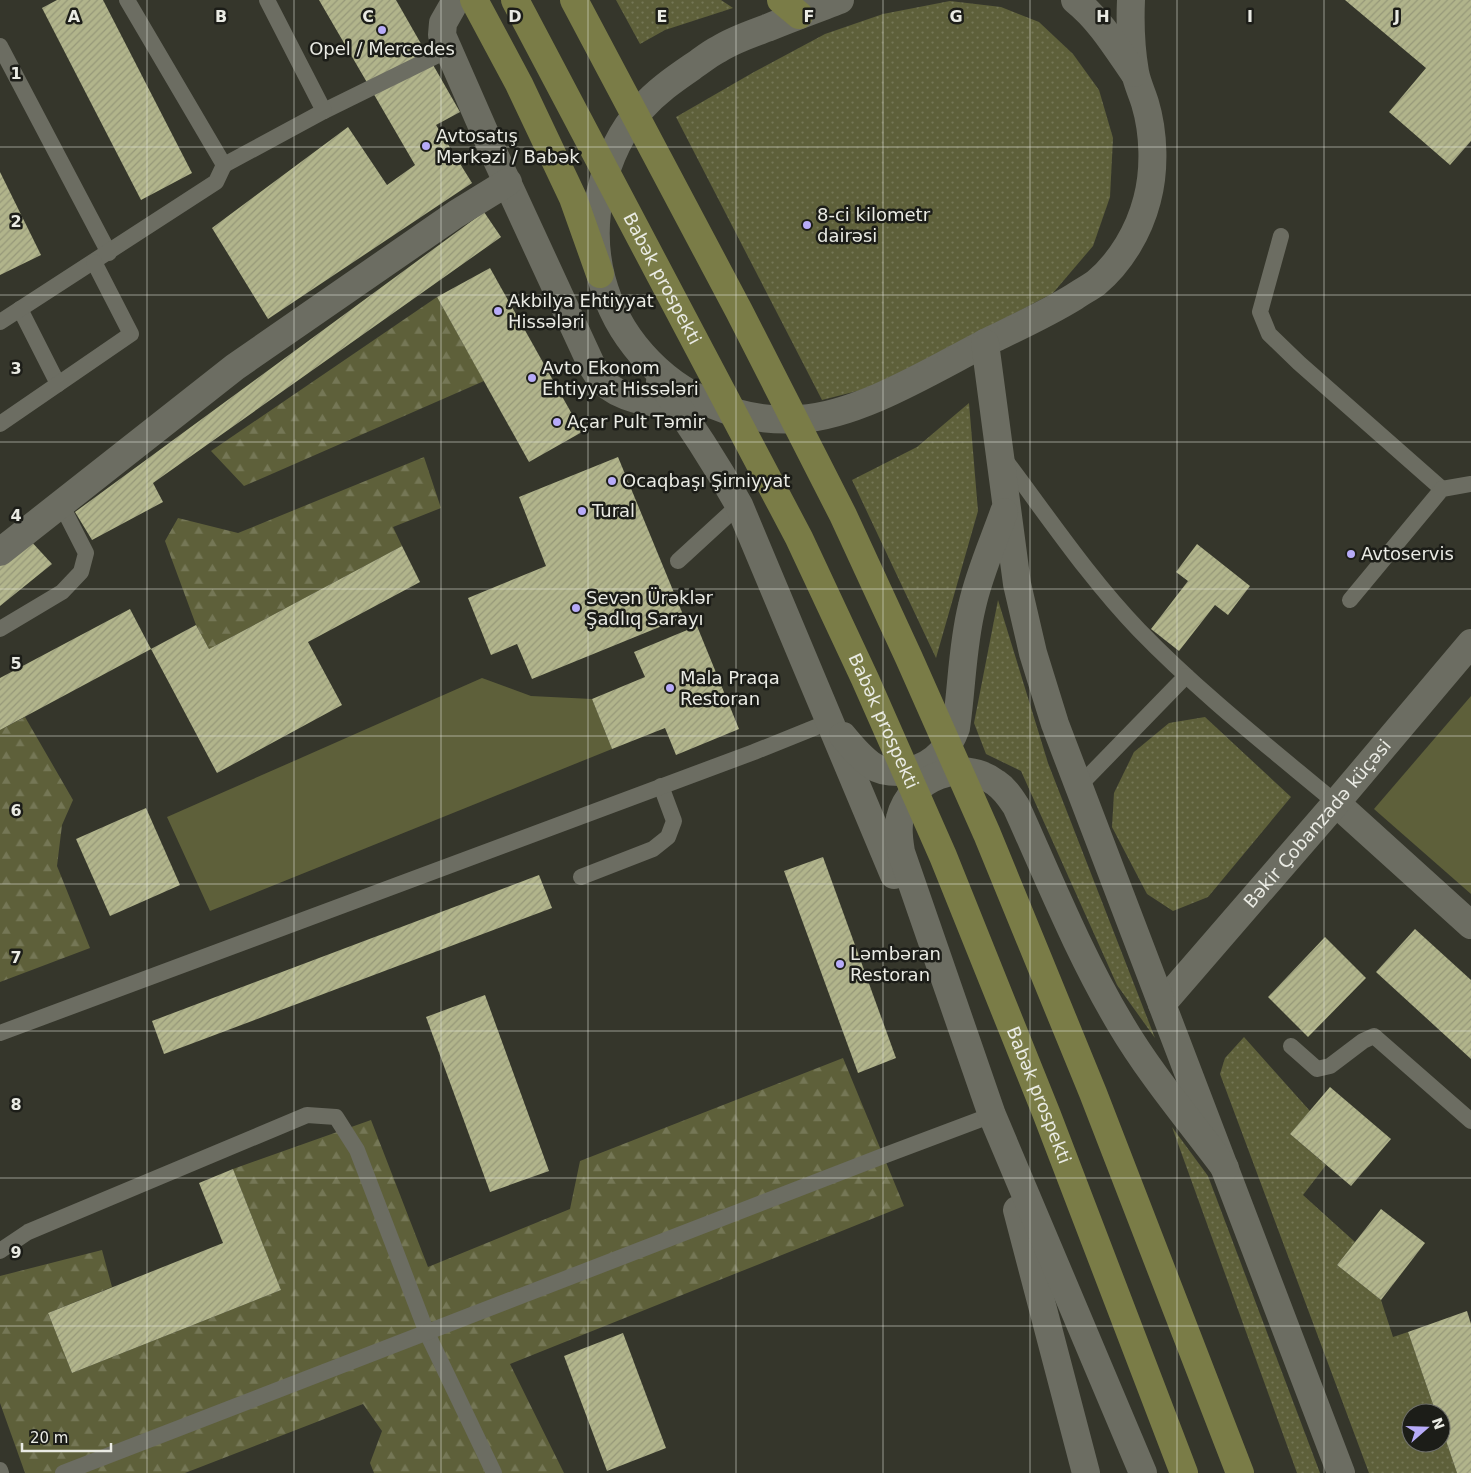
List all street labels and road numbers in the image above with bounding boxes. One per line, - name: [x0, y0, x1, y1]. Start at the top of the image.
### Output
- street label: Babək prospekti: [619, 209, 706, 348]
- street label: Babək prospekti: [844, 650, 923, 792]
- street label: Bəkir Çobanzadə küçəsi: [1239, 735, 1395, 912]
- street label: Babək prospekti: [1002, 1023, 1076, 1167]

